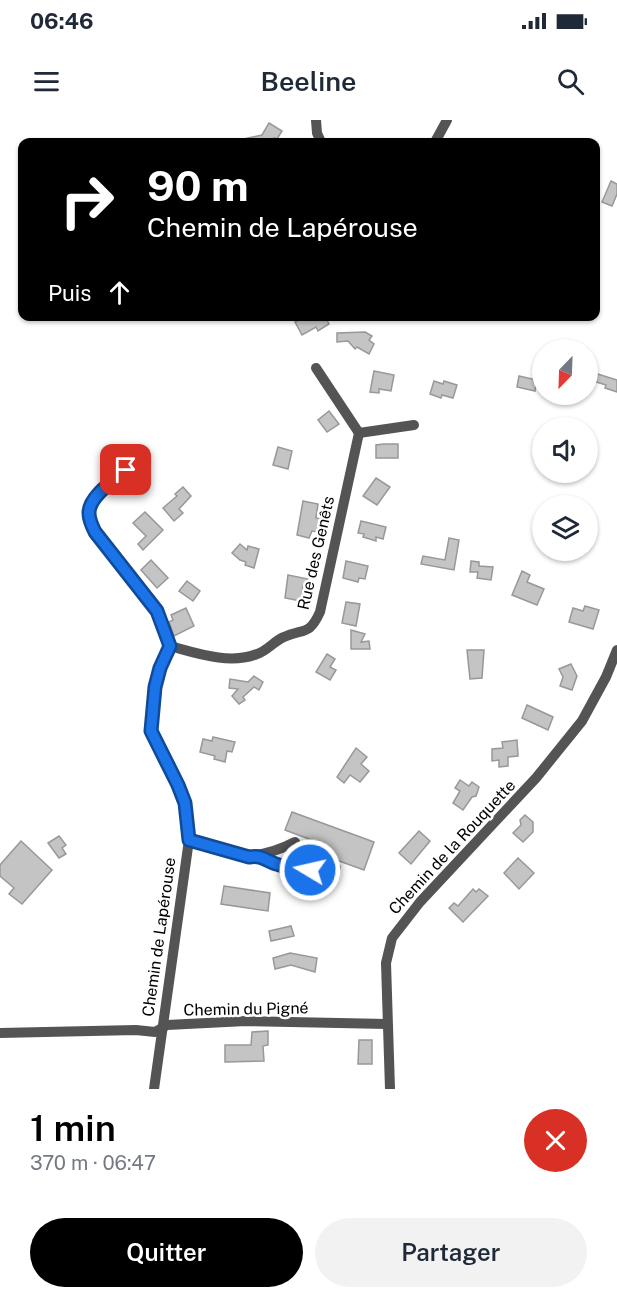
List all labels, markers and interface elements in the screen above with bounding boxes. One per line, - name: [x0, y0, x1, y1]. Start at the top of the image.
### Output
- text: 06:46: [30, 8, 93, 34]
- icon: menu: [30, 65, 63, 98]
- text: Beeline: [260, 65, 357, 97]
- icon: search: [554, 65, 587, 98]
- text: 90 m: [147, 161, 249, 210]
- icon: right: [48, 162, 126, 240]
- text: Chemin de Lapérouse: [147, 211, 418, 243]
- icon: ahead: [103, 276, 136, 309]
- text: Puis: [48, 280, 91, 306]
- north arrow: [532, 339, 598, 405]
- map controls: [532, 339, 598, 561]
- button: sound: [532, 417, 598, 483]
- pin: [100, 444, 151, 495]
- icon: arrive: [109, 453, 142, 486]
- street label: Rue des Genêts: [294, 494, 338, 612]
- button: layers: [532, 495, 598, 561]
- street label: Chemin de la Rouquette: [385, 776, 519, 918]
- position arrow: [278, 838, 342, 902]
- street label: Chemin de Lapérouse: [138, 856, 180, 1018]
- street label: Chemin du Pigné: [183, 998, 309, 1020]
- text: 1 min: [30, 1107, 116, 1149]
- button: close: [524, 1109, 587, 1172]
- text: 370 m · 06:47: [30, 1151, 156, 1175]
- button: Quitter: [30, 1218, 303, 1287]
- button: Partager: [315, 1218, 587, 1287]

